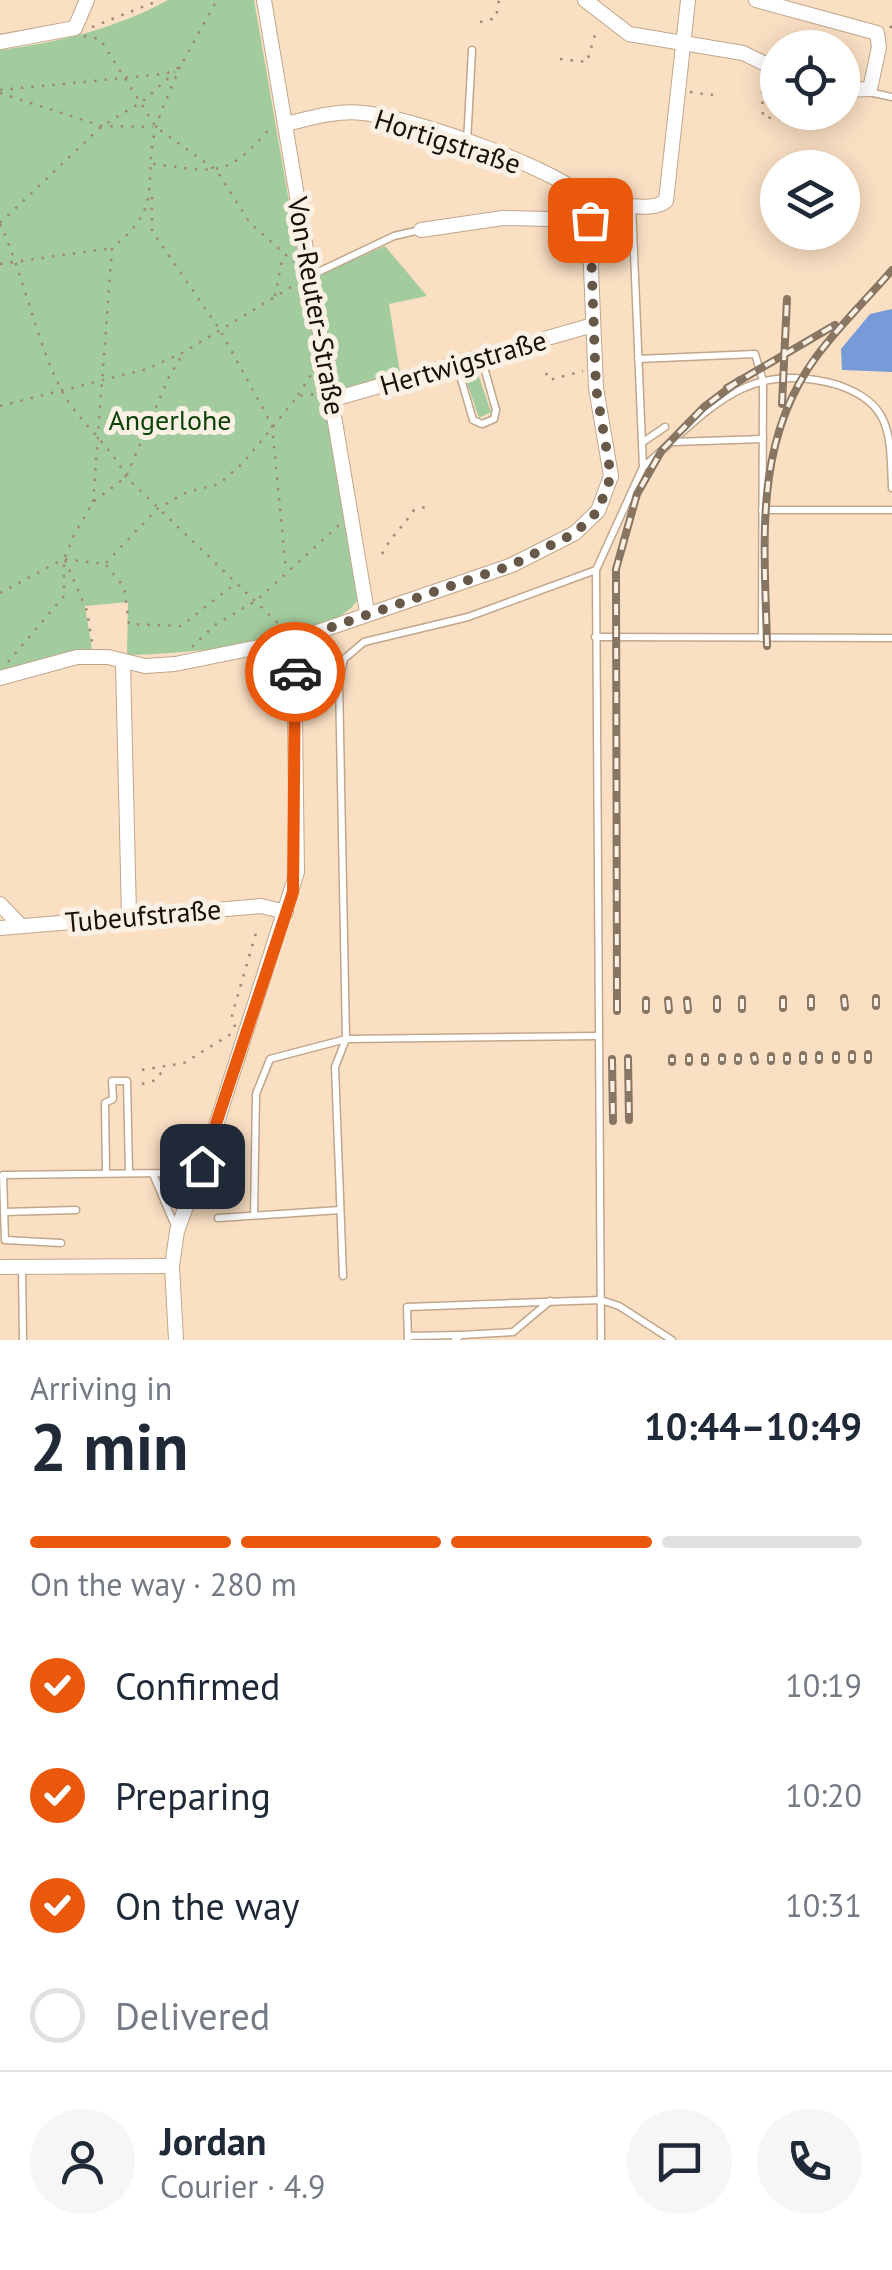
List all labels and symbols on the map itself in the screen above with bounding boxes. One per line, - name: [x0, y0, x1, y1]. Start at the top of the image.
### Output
- street label: Hortigstraße: [370, 100, 526, 182]
- pin: [548, 178, 633, 263]
- street label: Von-Reuter-Straße: [279, 193, 354, 418]
- street label: Hertwigstraße: [375, 321, 551, 403]
- park label: Angerlohe: [108, 401, 232, 438]
- courier: [245, 622, 345, 722]
- street label: Tubeufstraße: [63, 890, 223, 940]
- pin: [160, 1124, 245, 1209]

